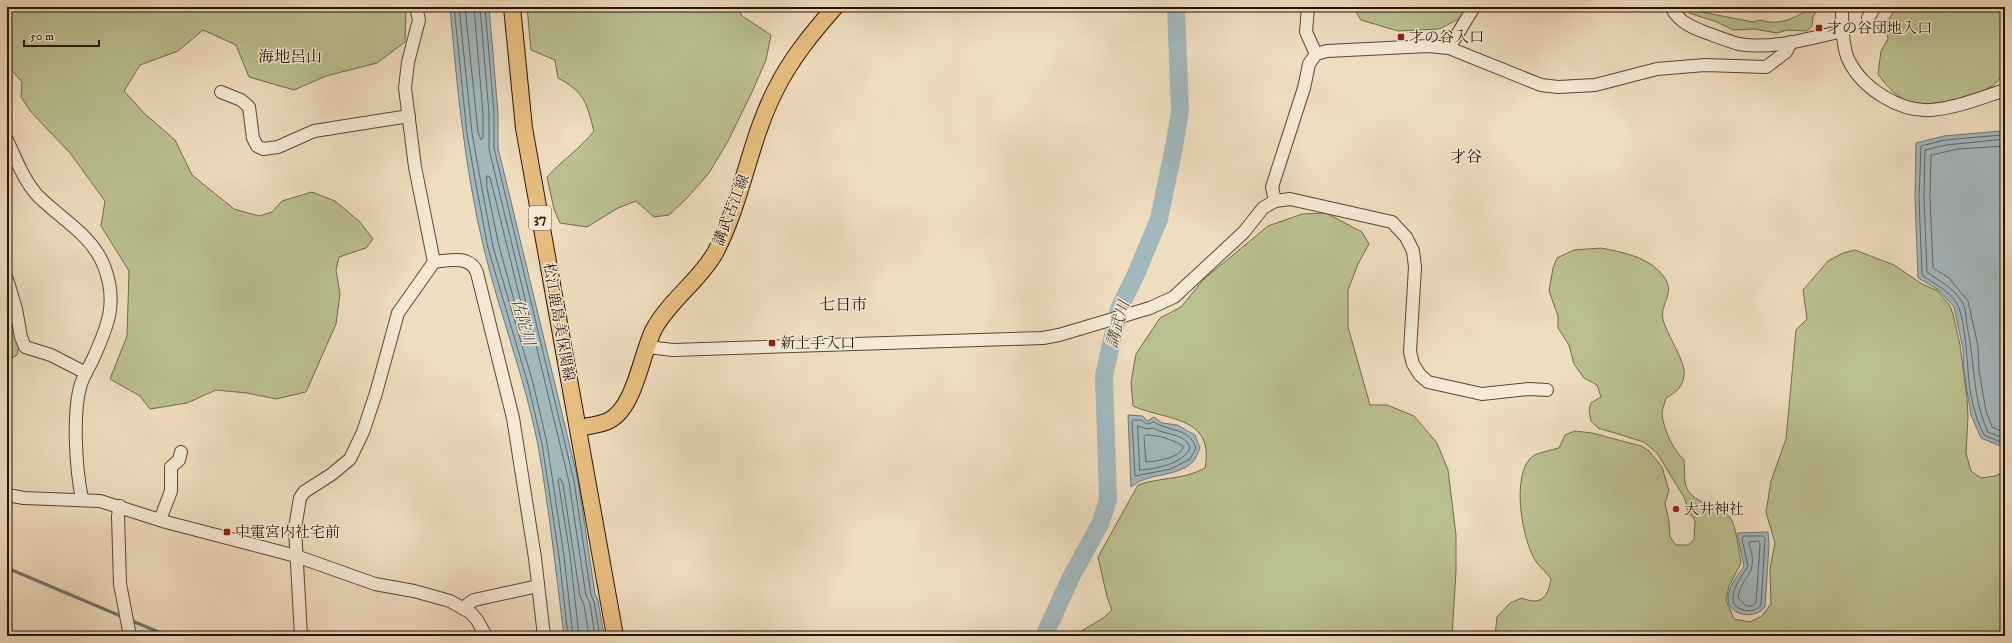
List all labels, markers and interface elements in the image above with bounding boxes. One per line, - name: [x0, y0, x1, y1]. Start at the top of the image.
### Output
- place label: 才の谷団地入口: [1827, 19, 1932, 38]
- scale bar: [24, 22, 99, 48]
- marker: 才の谷団地入口: [1814, 23, 1824, 33]
- place label: 才の谷入口: [1409, 28, 1484, 47]
- text: 50 m: [30, 29, 54, 44]
- marker: 才の谷入口: [1396, 32, 1406, 42]
- district label: 海地呂山: [258, 47, 322, 67]
- district label: 才谷: [1450, 147, 1482, 167]
- street label: 講武古江線: [709, 172, 754, 249]
- road number: 37: [529, 206, 551, 230]
- street label: 松江鹿島美保関線: [539, 261, 578, 383]
- district label: 七日市: [819, 295, 867, 315]
- water label: 佐陀川: [507, 296, 540, 350]
- water label: 講武川: [1102, 297, 1135, 350]
- place label: 新土手入口: [780, 334, 855, 353]
- marker: 新土手入口: [767, 338, 777, 348]
- place label: 大井神社: [1684, 500, 1744, 519]
- marker: 大井神社: [1671, 504, 1681, 514]
- place label: 中電宮内社宅前: [235, 523, 340, 542]
- marker: 中電宮内社宅前: [222, 527, 232, 537]

